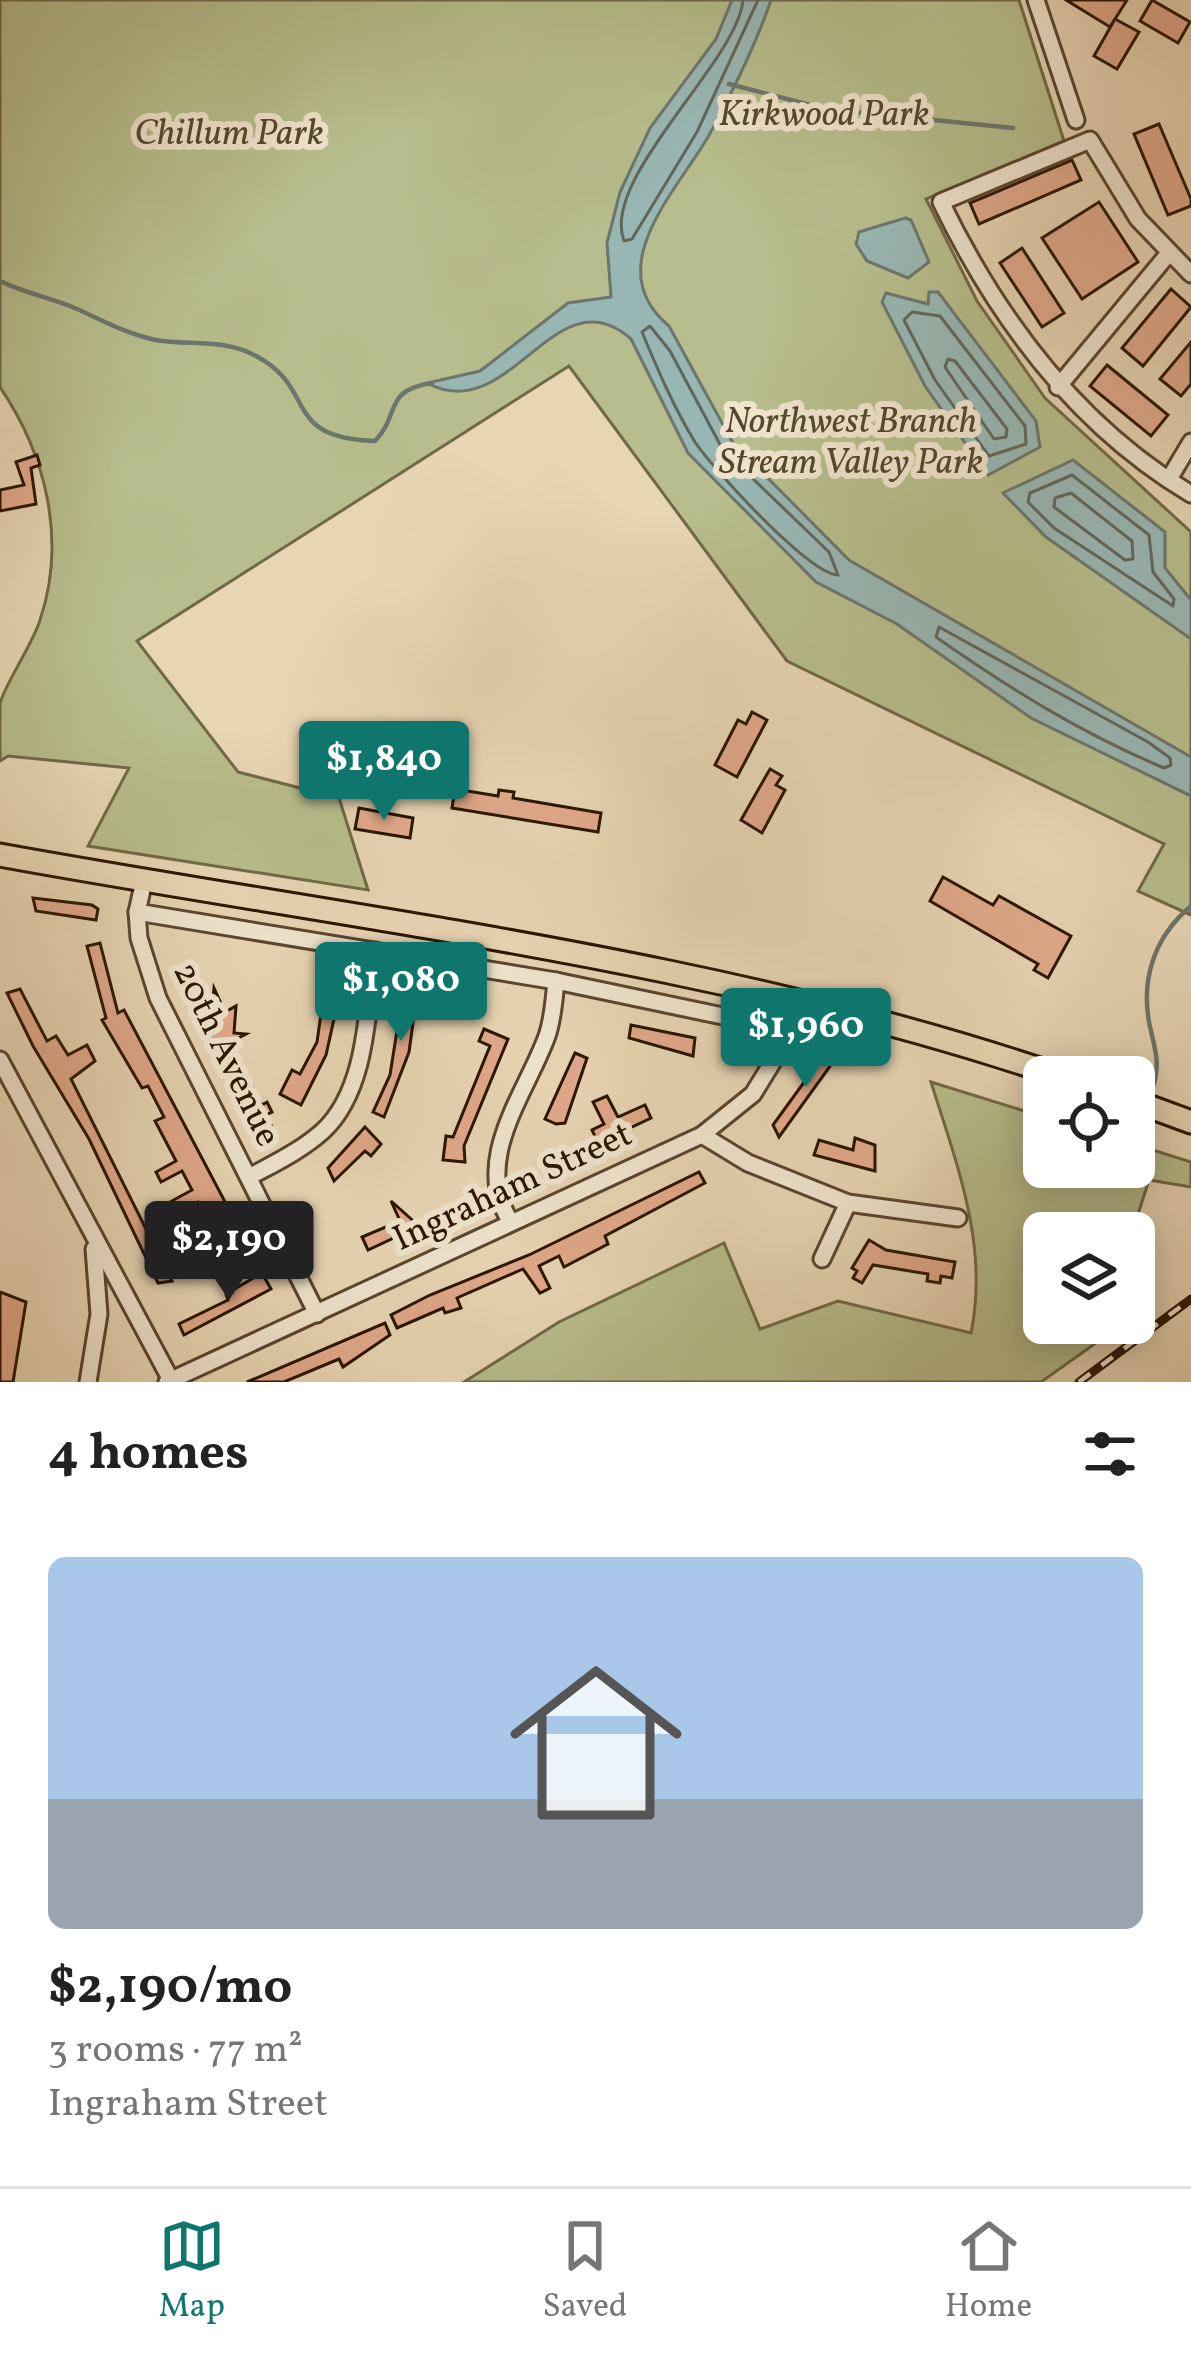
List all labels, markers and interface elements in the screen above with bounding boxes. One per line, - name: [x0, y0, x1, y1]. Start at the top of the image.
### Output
- park label: Kirkwood Park: [719, 91, 929, 141]
- park label: Chillum Park: [134, 110, 324, 160]
- park label: Northwest Branch Stream Valley Park: [719, 398, 983, 489]
- pin: $1,840: [286, 721, 482, 823]
- text: $1,840: [326, 733, 442, 787]
- pin: $1,080: [303, 942, 499, 1044]
- street label: 20th Avenue: [159, 954, 291, 1156]
- text: $1,080: [342, 954, 460, 1008]
- pin: $1,960: [708, 988, 904, 1090]
- text: $1,960: [748, 1000, 864, 1054]
- map controls: [1023, 1056, 1155, 1344]
- button: locate: [1023, 1056, 1155, 1188]
- street label: Ingraham Street: [385, 1111, 641, 1265]
- pin: $2,190: [131, 1201, 327, 1303]
- button: layers: [1023, 1212, 1155, 1344]
- text: $2,190: [172, 1213, 286, 1267]
- text: 4 homes: [48, 1419, 249, 1490]
- icon: filters: [1077, 1421, 1143, 1487]
- icon: home: [488, 1635, 704, 1851]
- text: $2,190/mo: [48, 1953, 292, 2024]
- text: 3 rooms · 77 m²: [48, 2024, 303, 2078]
- text: Ingraham Street: [48, 2078, 328, 2132]
- tab: Map: [159, 2213, 225, 2331]
- tab: Saved: [542, 2213, 627, 2331]
- tab: Home: [945, 2213, 1032, 2331]

